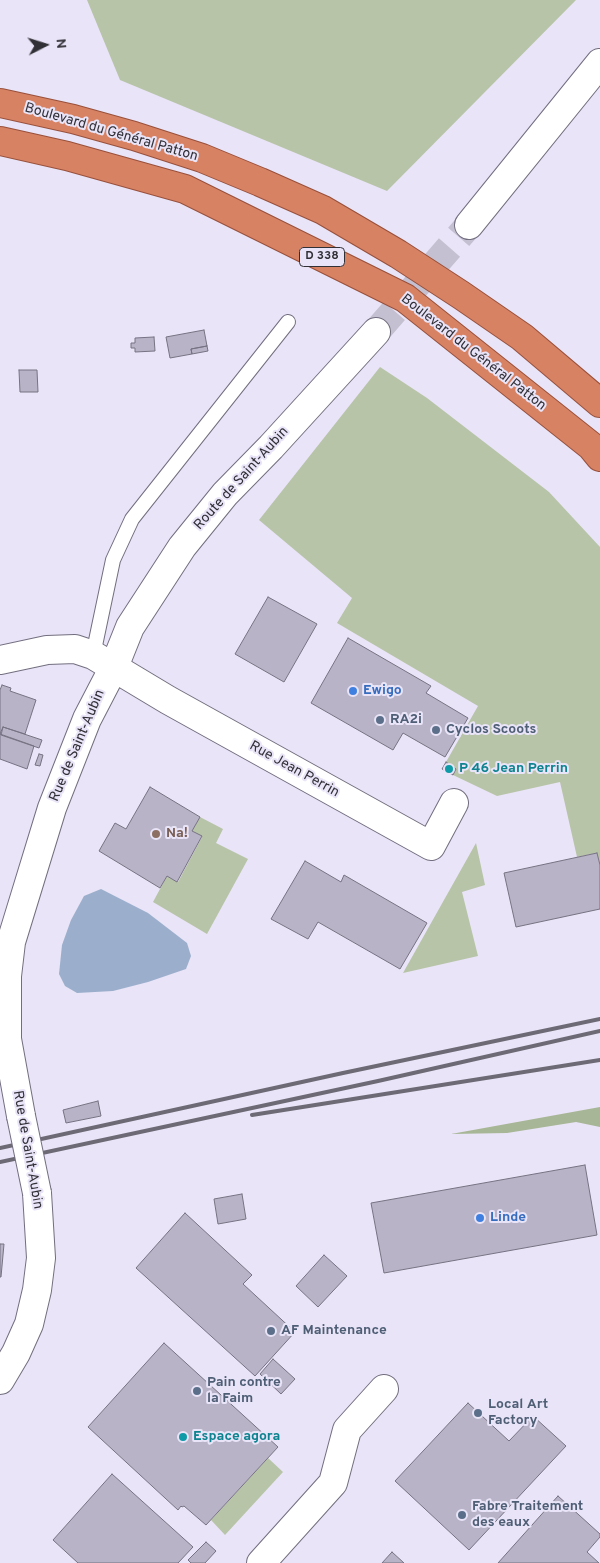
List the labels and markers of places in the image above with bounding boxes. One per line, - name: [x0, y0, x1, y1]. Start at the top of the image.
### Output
- place label: Ewigo: [363, 683, 402, 699]
- marker: Ewigo: [347, 685, 359, 697]
- place label: RA2i: [390, 712, 422, 728]
- marker: RA2i: [374, 714, 386, 726]
- place label: Cyclos Scoots: [446, 722, 536, 738]
- marker: Cyclos Scoots: [430, 724, 442, 736]
- place label: P 46 Jean Perrin: [459, 761, 568, 777]
- marker: P 46 Jean Perrin: [443, 763, 455, 775]
- place label: Na!: [166, 826, 188, 842]
- marker: Na!: [150, 828, 162, 840]
- place label: Linde: [490, 1210, 526, 1226]
- marker: Linde: [474, 1212, 486, 1224]
- place label: AF Maintenance: [281, 1323, 387, 1339]
- marker: AF Maintenance: [265, 1325, 277, 1337]
- place label: Pain contre la Faim: [207, 1375, 281, 1408]
- marker: Pain contre la Faim: [191, 1385, 203, 1397]
- place label: Local Art Factory: [488, 1397, 548, 1430]
- marker: Local Art Factory: [472, 1407, 484, 1419]
- place label: Espace agora: [193, 1429, 280, 1445]
- marker: Espace agora: [177, 1431, 189, 1443]
- place label: Fabre Traitement des eaux: [472, 1499, 583, 1531]
- marker: Fabre Traitement des eaux: [456, 1509, 468, 1521]

